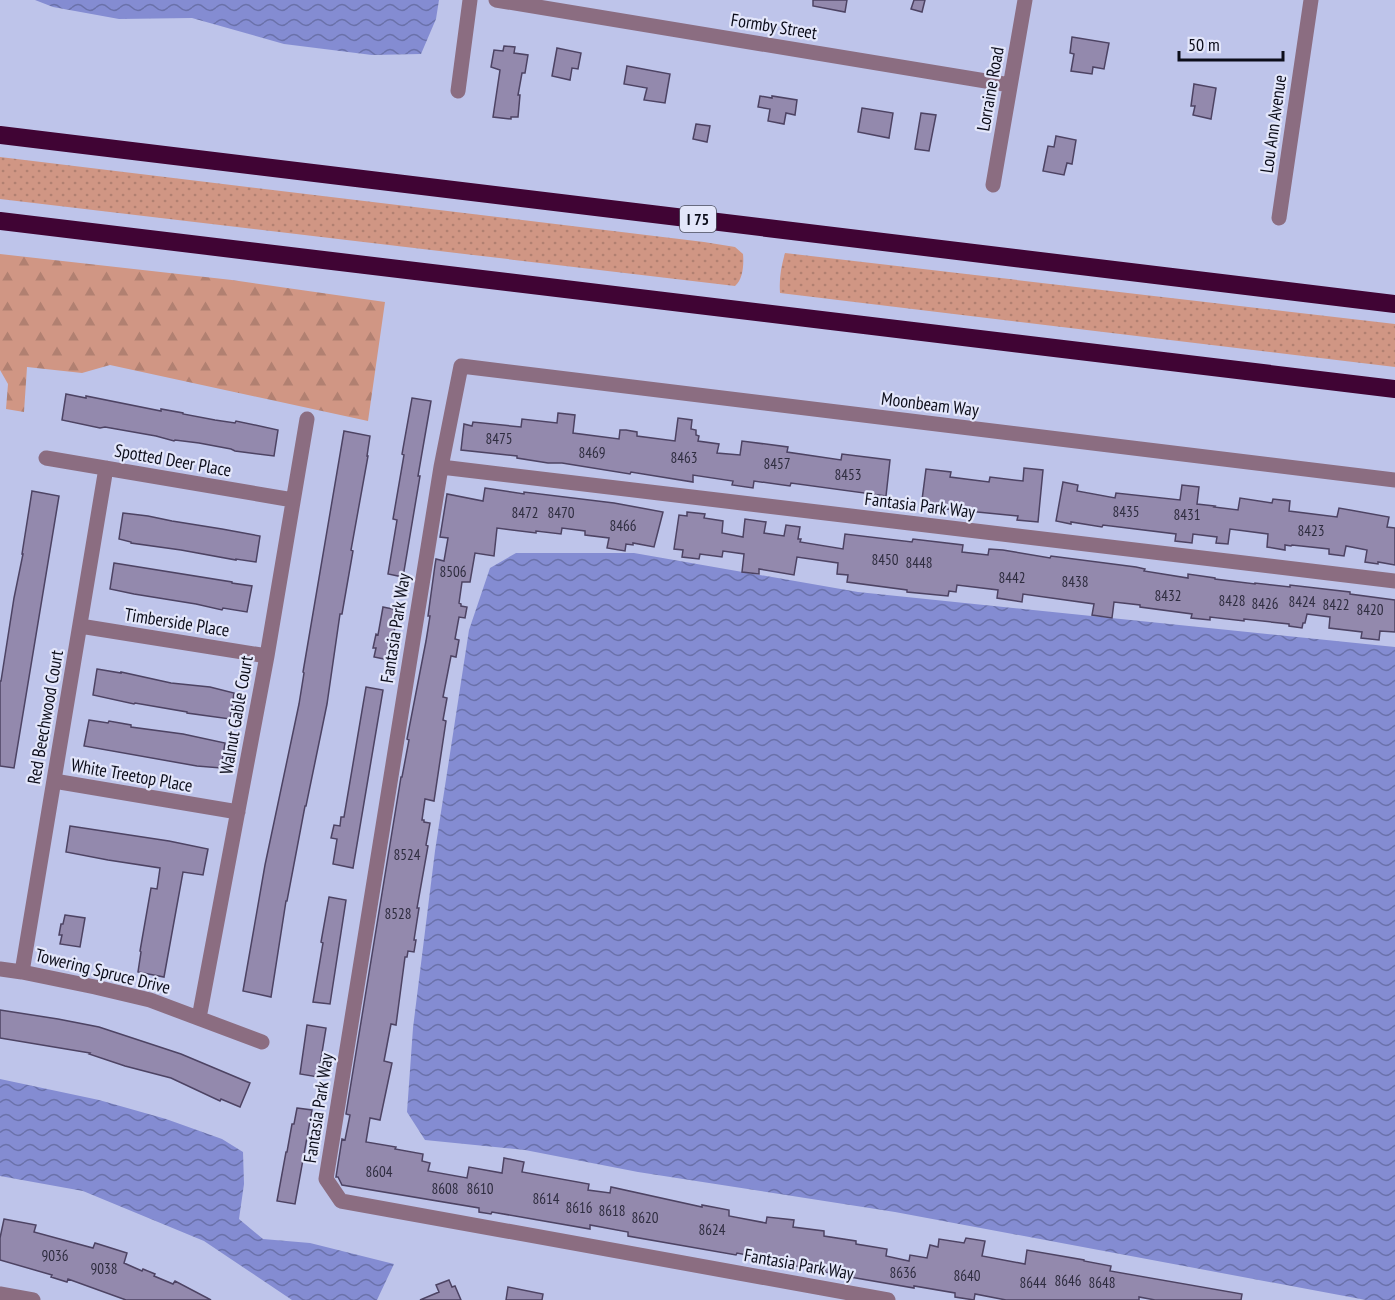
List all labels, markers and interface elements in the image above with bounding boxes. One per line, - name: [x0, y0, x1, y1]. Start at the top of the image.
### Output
- street label: Formby Street: [729, 8, 819, 44]
- scale bar: [1179, 24, 1282, 62]
- text: 50 m: [1188, 33, 1220, 56]
- street label: Lorraine Road: [971, 45, 1009, 133]
- street label: Lou Ann Avenue: [1255, 73, 1291, 175]
- road number: I 75: [680, 206, 716, 232]
- street label: Moonbeam Way: [880, 387, 980, 421]
- house number: 8475: [485, 429, 513, 448]
- street label: Spotted Deer Place: [113, 438, 233, 482]
- house number: 8469: [578, 443, 606, 462]
- house number: 8463: [670, 448, 698, 467]
- house number: 8457: [763, 454, 791, 473]
- house number: 8453: [834, 465, 862, 484]
- street label: Fantasia Park Way: [864, 487, 977, 523]
- house number: 8435: [1112, 502, 1140, 521]
- house number: 8472: [511, 503, 539, 522]
- house number: 8470: [547, 503, 575, 522]
- house number: 8431: [1173, 505, 1201, 524]
- house number: 8466: [609, 516, 637, 535]
- house number: 8423: [1297, 521, 1325, 540]
- house number: 8450: [871, 550, 899, 569]
- house number: 8448: [905, 553, 933, 572]
- house number: 8506: [439, 562, 467, 581]
- house number: 8442: [998, 568, 1026, 587]
- street label: Fantasia Park Way: [375, 571, 415, 685]
- house number: 8438: [1061, 572, 1089, 591]
- house number: 8432: [1154, 586, 1182, 605]
- house number: 8428: [1218, 591, 1246, 610]
- house number: 8424: [1288, 592, 1316, 611]
- house number: 8426: [1251, 594, 1279, 613]
- house number: 8422: [1322, 595, 1350, 614]
- house number: 8420: [1356, 600, 1384, 619]
- street label: Timberside Place: [123, 602, 231, 642]
- street label: Red Beechwood Court: [22, 648, 68, 786]
- street label: Walnut Gable Court: [214, 654, 258, 776]
- street label: White Treetop Place: [69, 753, 195, 797]
- house number: 8524: [393, 845, 421, 864]
- house number: 8528: [384, 904, 412, 923]
- street label: Towering Spruce Drive: [33, 943, 173, 999]
- street label: Fantasia Park Way: [298, 1051, 338, 1165]
- house number: 8604: [365, 1162, 393, 1181]
- house number: 8608: [431, 1179, 459, 1198]
- house number: 8610: [466, 1179, 494, 1198]
- house number: 8614: [532, 1189, 560, 1208]
- house number: 8616: [565, 1198, 593, 1217]
- house number: 8618: [598, 1201, 626, 1220]
- house number: 8620: [631, 1208, 659, 1227]
- house number: 8624: [698, 1220, 726, 1239]
- street label: Fantasia Park Way: [742, 1243, 856, 1285]
- house number: 9036: [41, 1246, 69, 1265]
- house number: 9038: [90, 1259, 118, 1278]
- house number: 8636: [889, 1263, 917, 1282]
- house number: 8640: [953, 1266, 981, 1285]
- house number: 8646: [1054, 1271, 1082, 1290]
- house number: 8644: [1019, 1273, 1047, 1292]
- house number: 8648: [1088, 1273, 1116, 1292]

